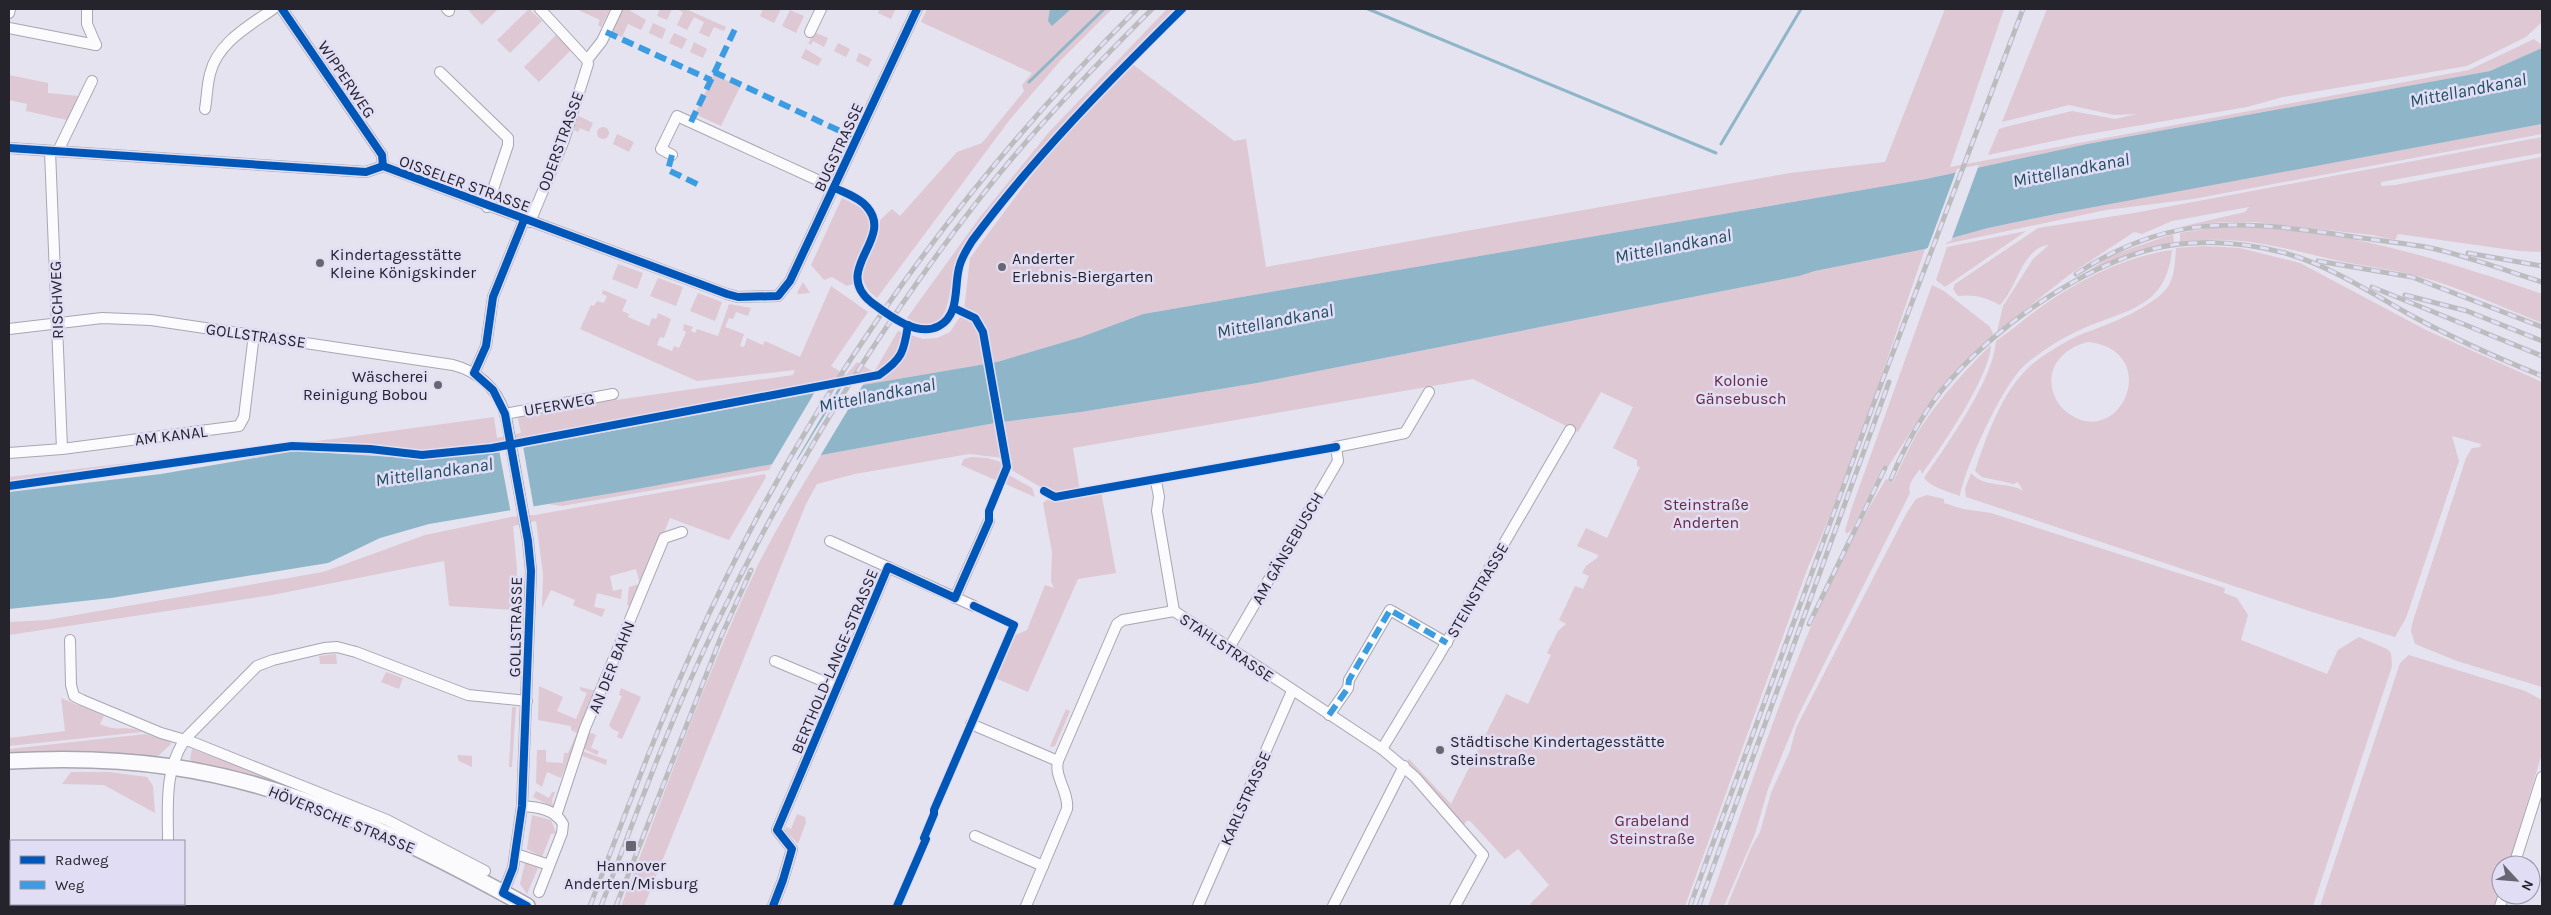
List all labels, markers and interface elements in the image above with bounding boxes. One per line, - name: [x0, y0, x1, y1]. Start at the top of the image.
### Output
- street label: WIPPERWEG: [314, 37, 379, 121]
- water label: Mittellandkanal: [2408, 68, 2529, 112]
- street label: ODERSTRASSE: [534, 89, 587, 194]
- street label: BUGSTRASSE: [810, 100, 867, 195]
- water label: Mittellandkanal: [2011, 148, 2132, 192]
- street label: OISSELER STRASSE: [397, 151, 533, 216]
- water label: Mittellandkanal: [1613, 224, 1734, 268]
- place label: Kindertagesstätte Kleine Königskinder: [330, 245, 476, 282]
- place label: Anderter Erlebnis-Biergarten: [1012, 249, 1153, 286]
- marker: Kindertagesstätte Kleine Königskinder: [314, 257, 326, 269]
- street label: RISCHWEG: [46, 261, 67, 339]
- marker: Anderter Erlebnis-Biergarten: [996, 261, 1008, 273]
- water label: Mittellandkanal: [1215, 299, 1336, 343]
- street label: GOLLSTRASSE: [205, 319, 307, 352]
- place label: Wäscherei Reinigung Bobou: [303, 367, 428, 404]
- park label: Kolonie Gänsebusch: [1696, 371, 1786, 408]
- water label: Mittellandkanal: [817, 373, 938, 417]
- marker: Wäscherei Reinigung Bobou: [432, 379, 444, 391]
- street label: UFERWEG: [522, 389, 596, 420]
- street label: AM KANAL: [134, 422, 209, 449]
- water label: Mittellandkanal: [374, 453, 495, 491]
- street label: AM GÄNSEBUSCH: [1248, 489, 1327, 608]
- park label: Steinstraße Anderten: [1663, 495, 1749, 532]
- street label: STEINSTRASSE: [1442, 539, 1512, 641]
- street label: BERTHOLD-LANGE-STRASSE: [787, 566, 882, 756]
- street label: GOLLSTRASSE: [505, 577, 526, 677]
- street label: STAHLSTRASSE: [1176, 609, 1277, 686]
- street label: AN DER BAHN: [584, 618, 639, 716]
- place label: Städtische Kindertagesstätte Steinstraße: [1450, 732, 1665, 769]
- marker: Städtische Kindertagesstätte Steinstraße: [1434, 744, 1446, 756]
- street label: KARLSTRASSE: [1216, 748, 1275, 848]
- street label: HÖVERSCHE STRASSE: [266, 781, 418, 858]
- park label: Grabeland Steinstraße: [1609, 811, 1695, 848]
- marker: Hannover Anderten/Misburg: [624, 839, 638, 853]
- legend: [10, 840, 185, 905]
- text: Radweg: [55, 851, 109, 869]
- north arrow: [2491, 855, 2541, 905]
- place label: Hannover Anderten/Misburg: [564, 856, 698, 893]
- text: Weg: [55, 876, 85, 894]
- text: N: [2517, 877, 2537, 894]

